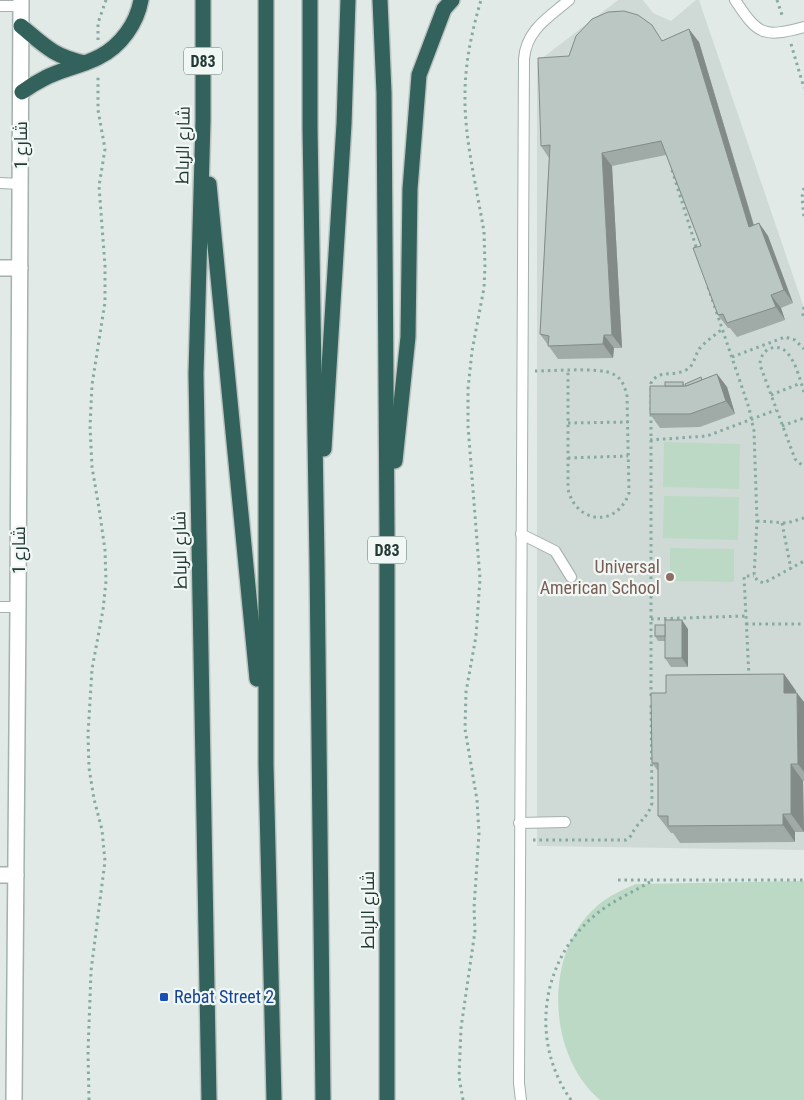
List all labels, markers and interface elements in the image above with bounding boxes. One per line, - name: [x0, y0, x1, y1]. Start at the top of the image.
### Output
- road number: D83: [184, 48, 222, 74]
- street label: شارع الرباط: [171, 106, 196, 184]
- street label: شارع 1: [10, 121, 33, 169]
- street label: شارع الرباط: [168, 511, 193, 589]
- street label: شارع 1: [8, 526, 31, 574]
- road number: D83: [368, 536, 406, 564]
- place label: Universal American School: [540, 556, 660, 598]
- marker: Universal American School: [664, 571, 676, 583]
- street label: شارع الرباط: [357, 871, 380, 949]
- place label: Rebat Street 2: [174, 986, 274, 1007]
- marker: Rebat Street 2: [158, 991, 170, 1003]

